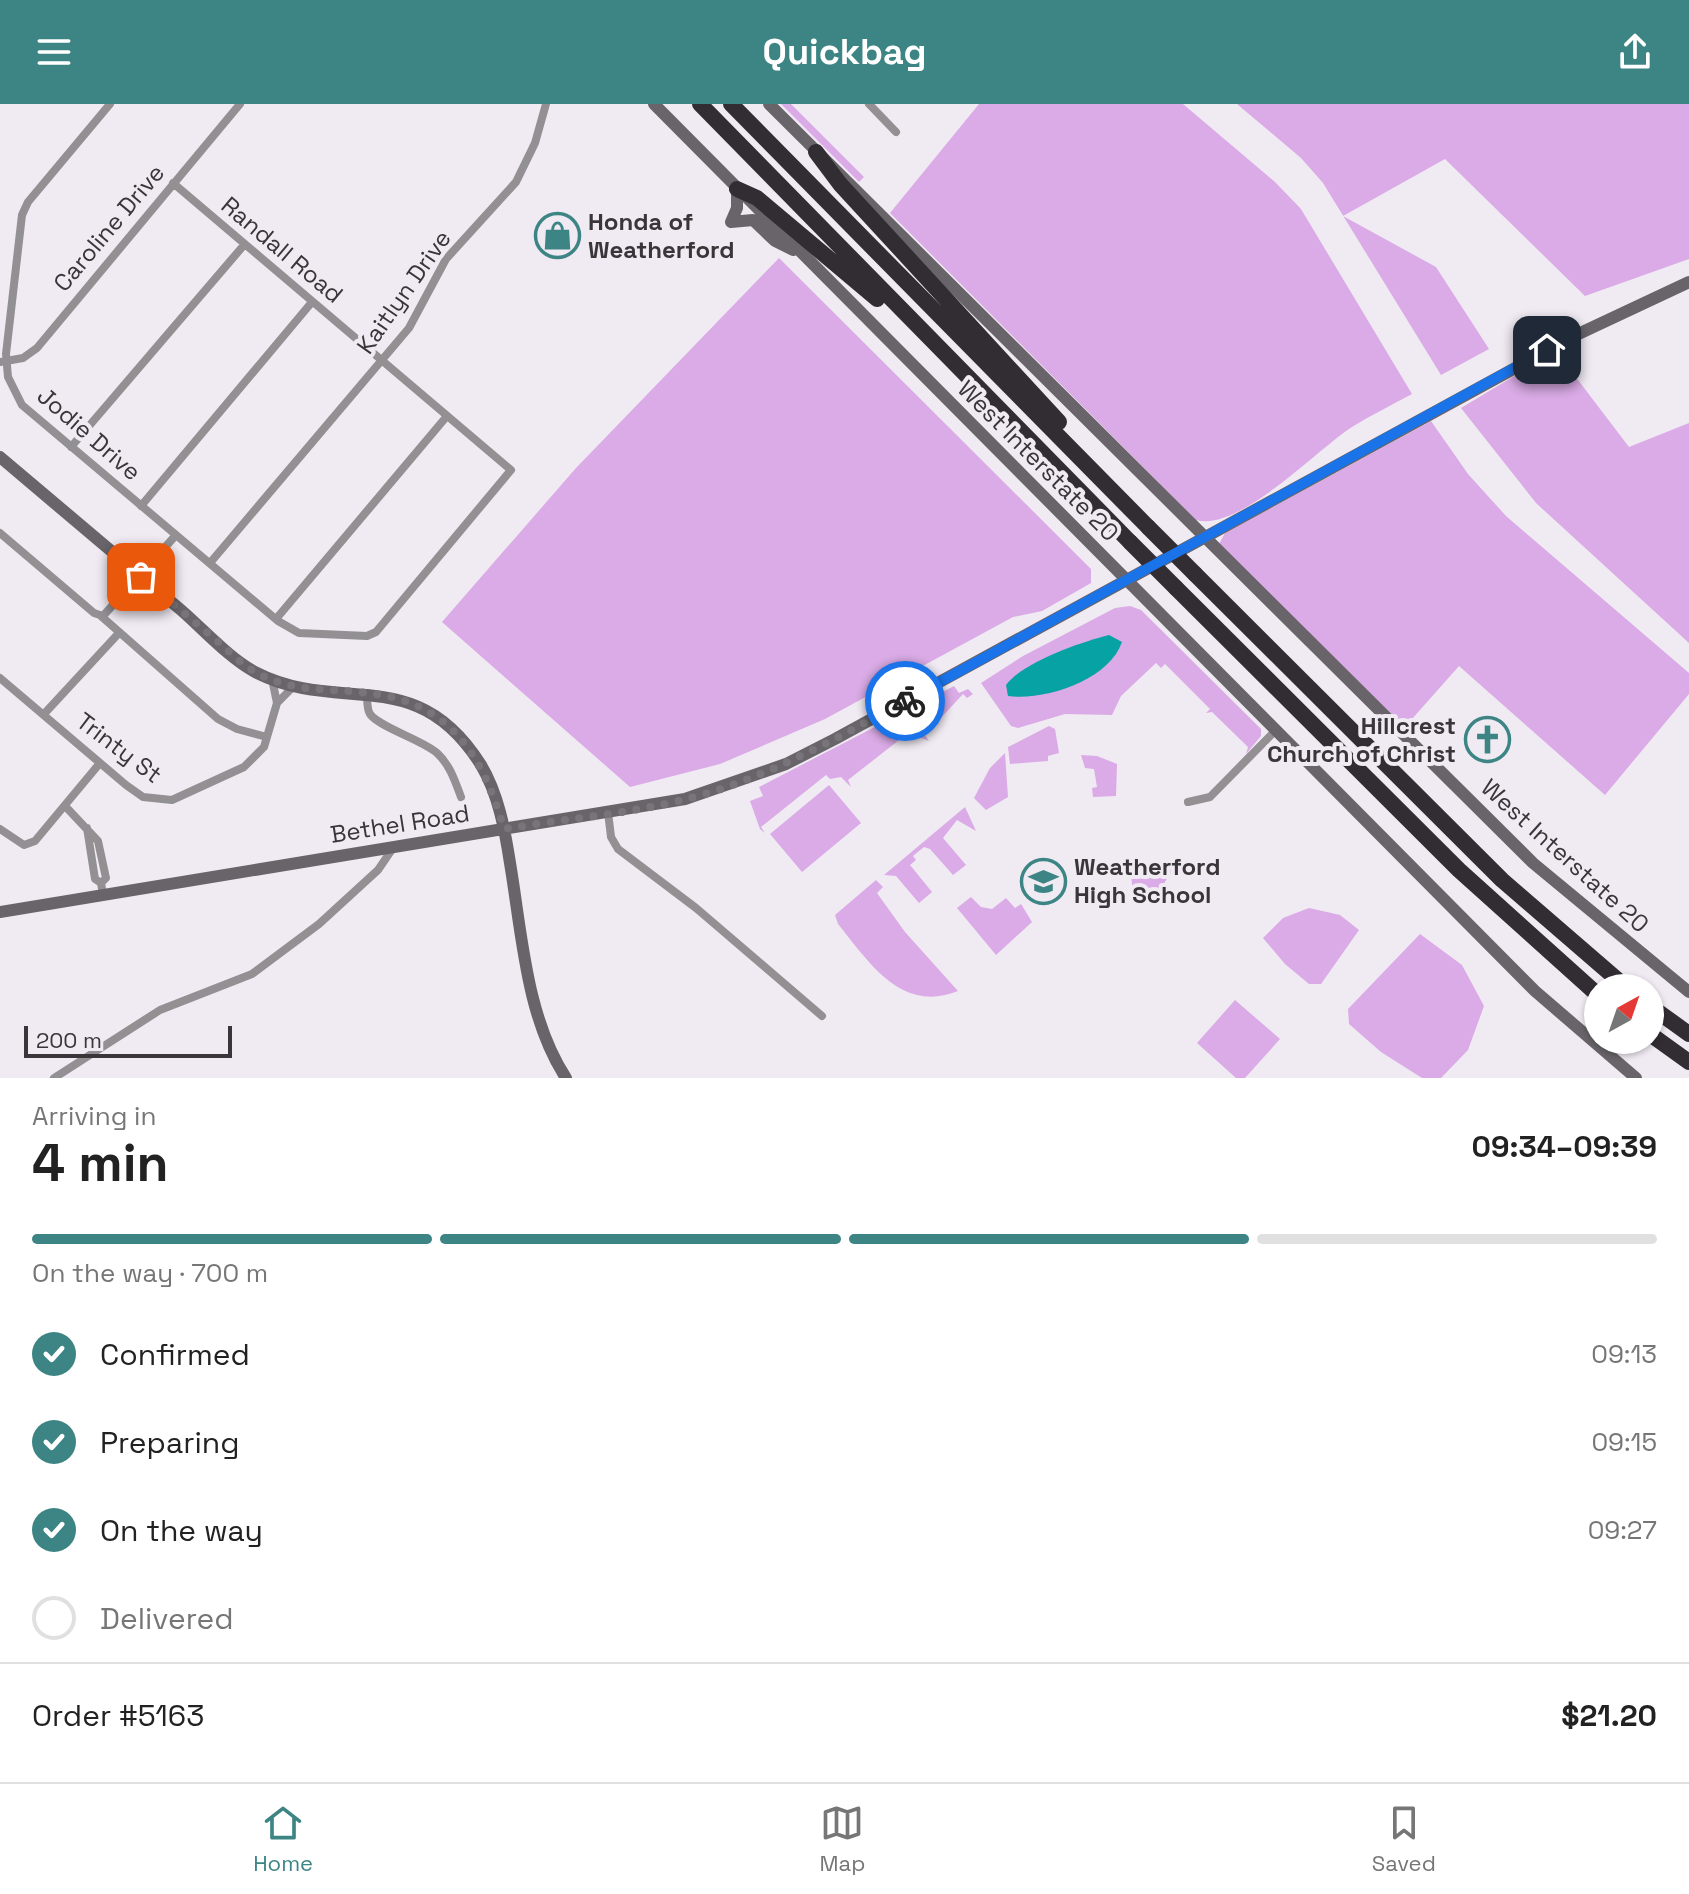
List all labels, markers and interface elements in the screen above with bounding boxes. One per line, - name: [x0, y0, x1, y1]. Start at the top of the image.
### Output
- text: Quickbag: [763, 29, 926, 75]
- icon: menu: [32, 30, 76, 74]
- icon: share: [1613, 30, 1657, 74]
- street label: Caroline Drive: [46, 158, 171, 298]
- street label: Randall Road: [215, 190, 350, 310]
- place label: Honda of Weatherford: [588, 206, 735, 265]
- shop icon: Honda of Weatherford: [533, 212, 581, 260]
- street label: Kaitlyn Drive: [350, 224, 458, 360]
- pin: [1513, 316, 1581, 384]
- icon: home: [1525, 328, 1569, 372]
- street label: West Interstate 20: [951, 373, 1126, 548]
- street label: Jodie Drive: [31, 380, 148, 487]
- pin: [107, 543, 175, 611]
- icon: bag: [119, 555, 163, 599]
- courier: [865, 661, 945, 741]
- icon: bike: [883, 679, 927, 723]
- street label: Trinty St: [70, 705, 168, 790]
- place label: Hillcrest Church of Christ: [1267, 710, 1456, 769]
- church icon: Hillcrest Church of Christ: [1463, 716, 1511, 764]
- street label: West Interstate 20: [1475, 772, 1656, 939]
- street label: Bethel Road: [328, 797, 472, 850]
- place label: Weatherford High School: [1074, 851, 1221, 910]
- school or university icon: Weatherford High School: [1019, 857, 1067, 905]
- north arrow: [1584, 974, 1664, 1054]
- map controls: [1584, 974, 1664, 1054]
- scale bar: [24, 1022, 232, 1058]
- text: 200 m: [36, 1026, 102, 1054]
- text: Arriving in: [32, 1099, 156, 1133]
- text: 09:34–09:39: [1472, 1127, 1657, 1166]
- text: 4 min: [32, 1130, 169, 1196]
- text: On the way · 700 m: [32, 1256, 268, 1290]
- icon: check: [32, 1332, 76, 1376]
- text: Confirmed: [100, 1335, 250, 1374]
- text: 09:13: [1591, 1337, 1657, 1371]
- icon: check: [32, 1420, 76, 1464]
- text: Preparing: [100, 1423, 239, 1462]
- text: 09:15: [1591, 1425, 1657, 1459]
- icon: check: [32, 1508, 76, 1552]
- text: On the way: [100, 1511, 263, 1550]
- text: 09:27: [1588, 1513, 1657, 1547]
- text: Delivered: [100, 1599, 234, 1638]
- text: Order #5163: [32, 1696, 204, 1735]
- text: $21.20: [1561, 1696, 1657, 1735]
- tab: Home: [253, 1801, 313, 1877]
- tab: Map: [819, 1801, 865, 1877]
- tab: Saved: [1372, 1801, 1436, 1877]

